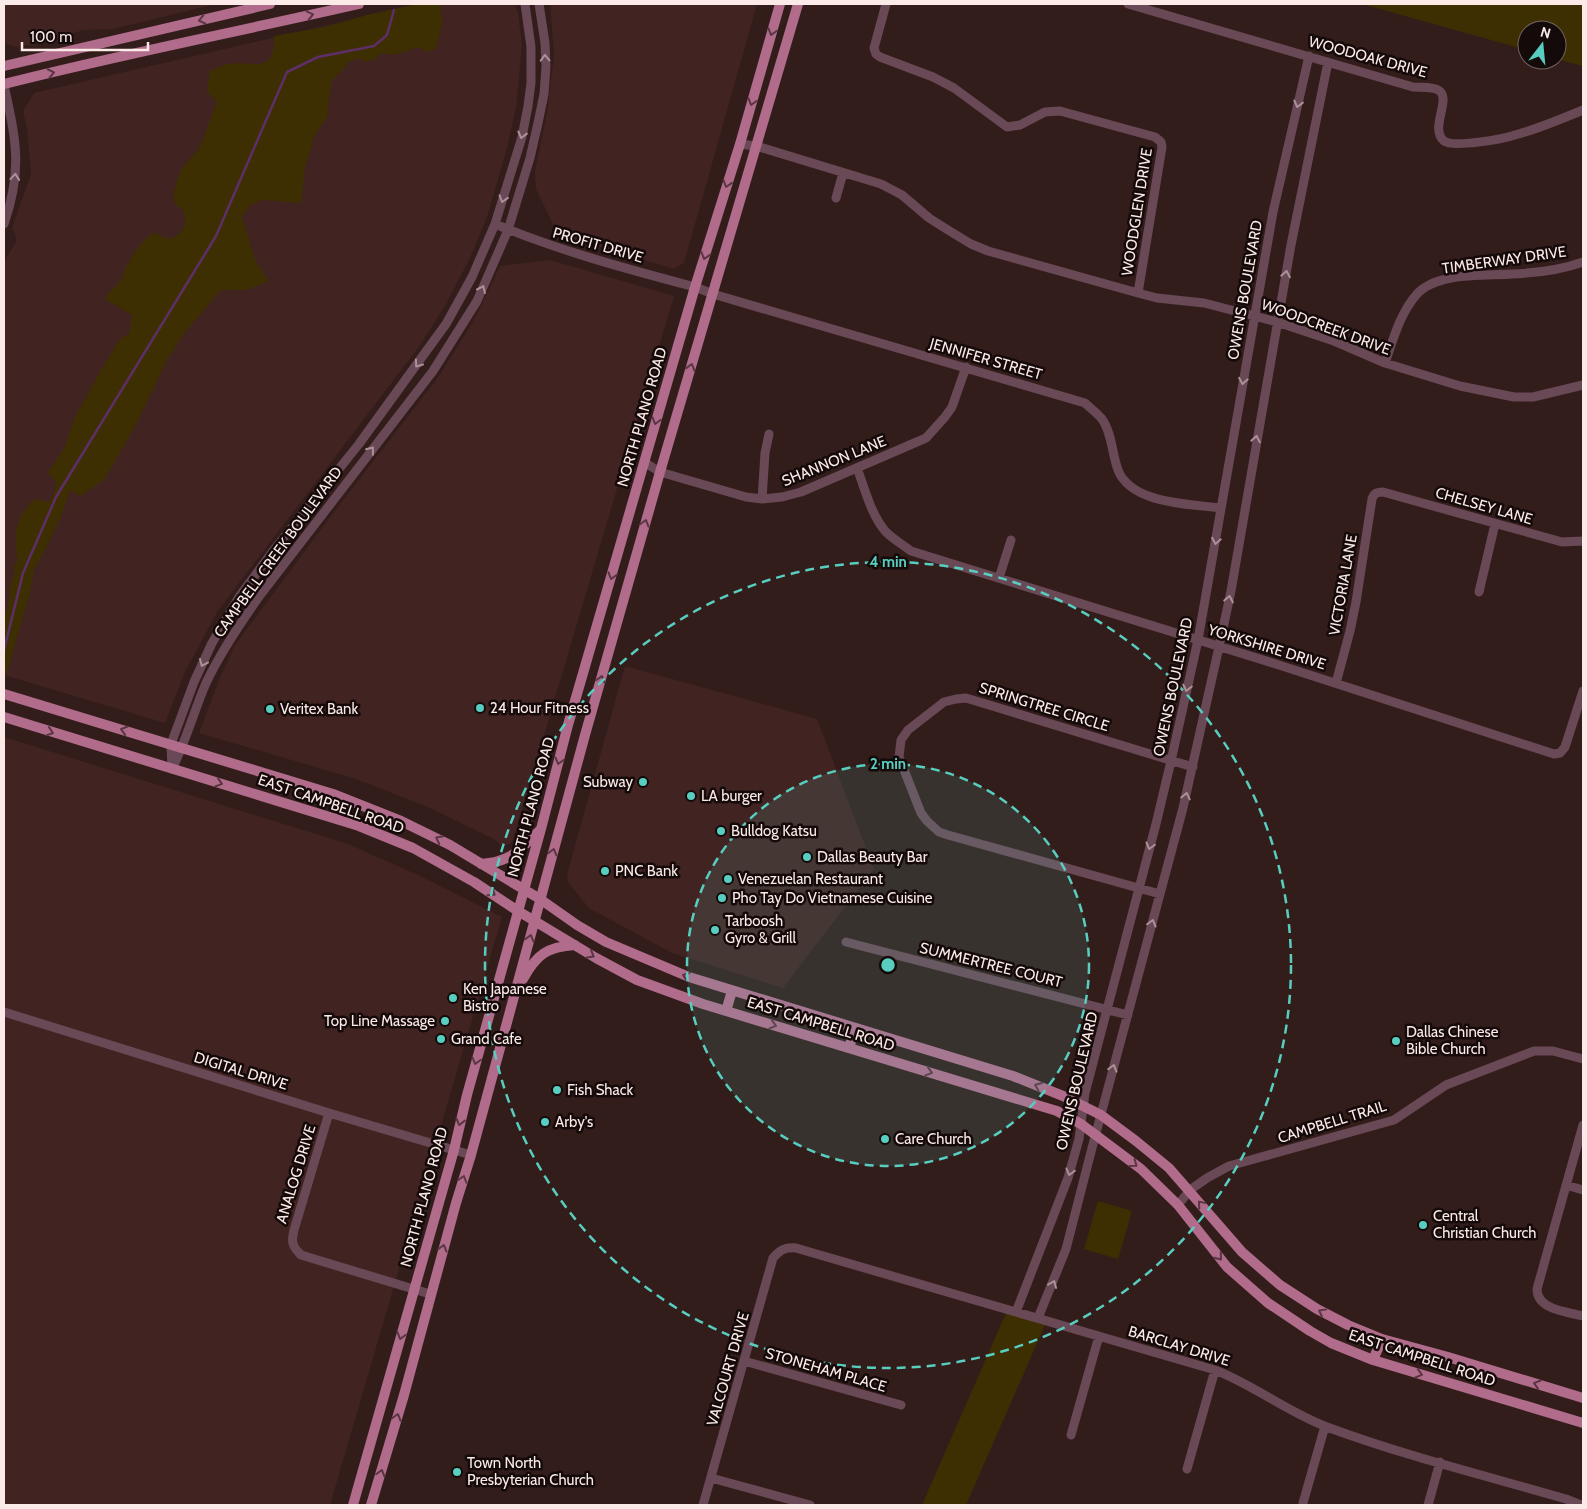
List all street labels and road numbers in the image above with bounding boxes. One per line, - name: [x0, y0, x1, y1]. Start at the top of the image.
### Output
- street label: WOODOAK DRIVE: [1307, 33, 1429, 81]
- street label: WOODGLEN DRIVE: [1118, 147, 1156, 277]
- street label: OWENS BOULEVARD: [1224, 219, 1266, 361]
- street label: PROFIT DRIVE: [551, 223, 645, 267]
- street label: TIMBERWAY DRIVE: [1441, 242, 1567, 278]
- street label: WOODCREEK DRIVE: [1259, 295, 1393, 359]
- street label: JENNIFER STREET: [927, 334, 1044, 384]
- street label: NORTH PLANO ROAD: [613, 345, 671, 489]
- street label: SHANNON LANE: [779, 432, 889, 490]
- street label: CAMPBELL CREEK BOULEVARD: [210, 463, 346, 641]
- street label: CHELSEY LANE: [1433, 484, 1535, 528]
- street label: VICTORIA LANE: [1325, 533, 1361, 637]
- street label: OWENS BOULEVARD: [1149, 616, 1197, 758]
- street label: YORKSHIRE DRIVE: [1205, 620, 1328, 673]
- street label: SPRINGTREE CIRCLE: [977, 679, 1111, 735]
- street label: NORTH PLANO ROAD: [504, 735, 558, 879]
- street label: EAST CAMPBELL ROAD: [256, 771, 406, 837]
- street label: SUMMERTREE COURT: [918, 939, 1064, 991]
- street label: EAST CAMPBELL ROAD: [745, 993, 897, 1055]
- street label: OWENS BOULEVARD: [1052, 1010, 1102, 1152]
- street label: DIGITAL DRIVE: [192, 1048, 290, 1094]
- street label: CAMPBELL TRAIL: [1276, 1097, 1389, 1147]
- street label: ANALOG DRIVE: [272, 1122, 320, 1226]
- street label: NORTH PLANO ROAD: [397, 1125, 451, 1269]
- street label: VALCOURT DRIVE: [703, 1310, 753, 1428]
- street label: BARCLAY DRIVE: [1126, 1322, 1232, 1370]
- street label: EAST CAMPBELL ROAD: [1346, 1326, 1498, 1390]
- street label: STONEHAM PLACE: [763, 1344, 889, 1396]

